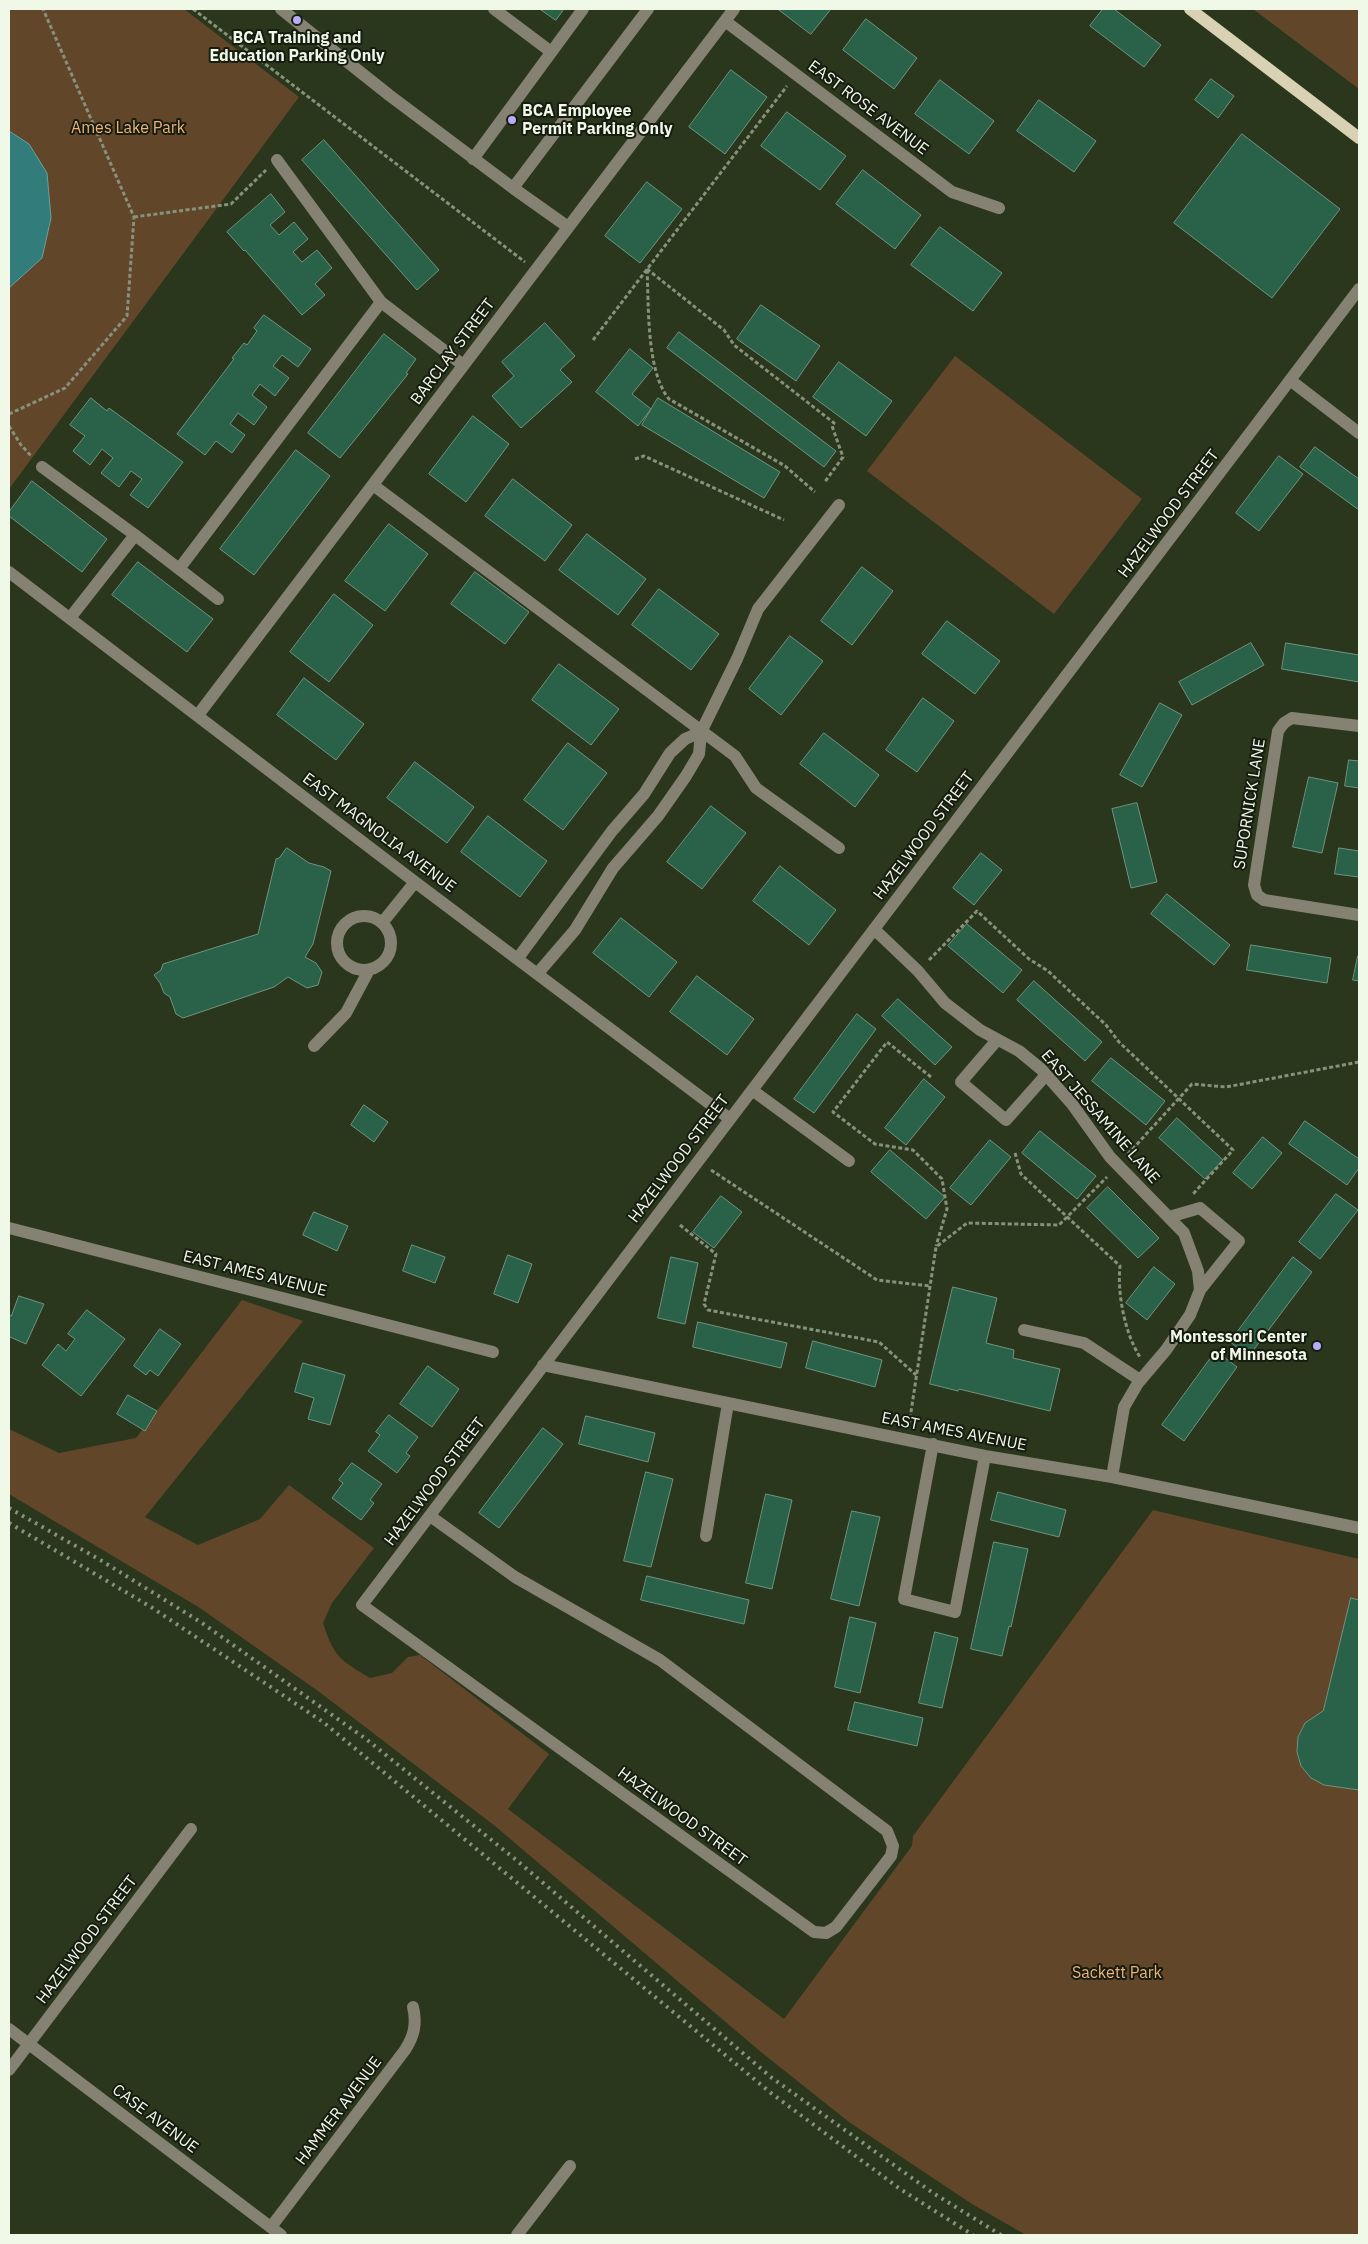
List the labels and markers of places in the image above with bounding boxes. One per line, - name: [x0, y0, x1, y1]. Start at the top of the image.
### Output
- marker: BCA Training and Education Parking Only: [291, 14, 303, 26]
- place label: BCA Training and Education Parking Only: [209, 28, 385, 66]
- place label: BCA Employee Permit Parking Only: [522, 101, 672, 139]
- marker: BCA Employee Permit Parking Only: [506, 114, 518, 126]
- place label: Montessori Center of Minnesota: [1170, 1327, 1307, 1365]
- marker: Montessori Center of Minnesota: [1311, 1340, 1323, 1352]

